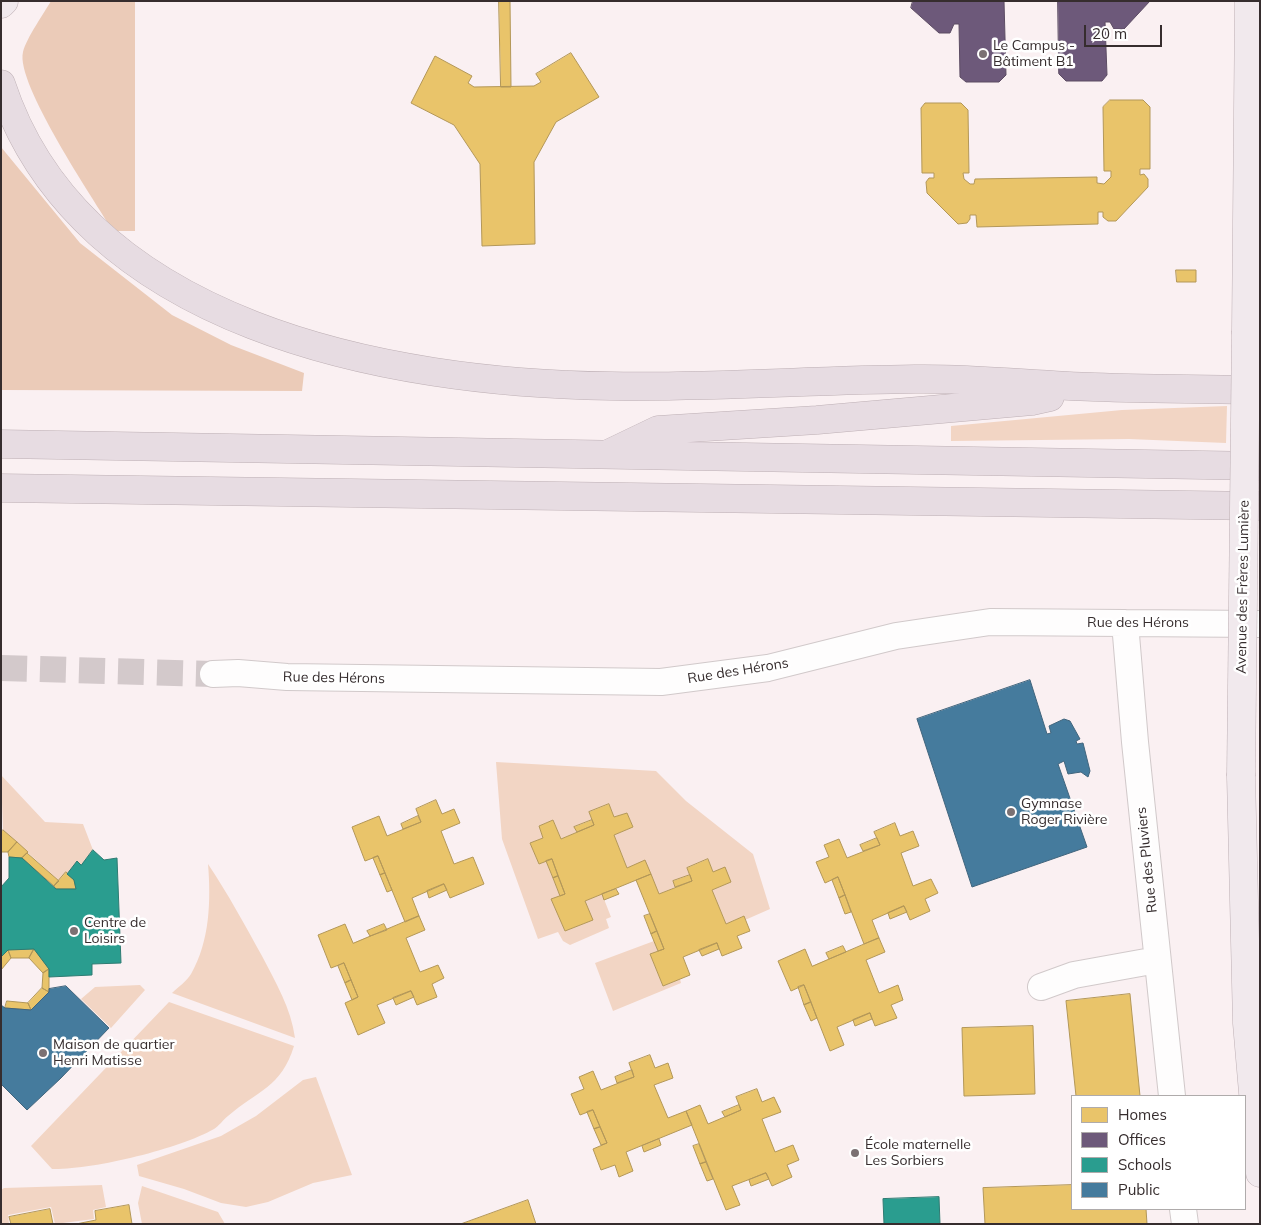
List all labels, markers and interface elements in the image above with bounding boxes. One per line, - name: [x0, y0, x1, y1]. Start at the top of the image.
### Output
- scale bar: [1086, 15, 1164, 47]
- text: 20 m: [1092, 24, 1127, 43]
- place label: Le Campus - Bâtiment B1: [993, 38, 1075, 70]
- marker: Le Campus - Bâtiment B1: [977, 48, 989, 60]
- street label: Avenue des Frères Lumière: [1233, 500, 1253, 674]
- street label: Rue des Hérons: [1087, 615, 1189, 631]
- street label: Rue des Hérons: [686, 655, 790, 687]
- street label: Rue des Hérons: [283, 669, 385, 687]
- place label: Gymnase Roger Rivière: [1021, 796, 1107, 829]
- marker: Gymnase Roger Rivière: [1005, 806, 1017, 818]
- street label: Rue des Pluviers: [1133, 806, 1161, 914]
- place label: Centre de Loisirs: [84, 915, 146, 948]
- marker: Centre de Loisirs: [68, 925, 80, 937]
- place label: Maison de quartier Henri Matisse: [53, 1037, 174, 1070]
- marker: Maison de quartier Henri Matisse: [37, 1047, 49, 1059]
- legend: [1071, 1095, 1246, 1210]
- text: Homes: [1118, 1105, 1167, 1124]
- text: Offices: [1118, 1130, 1166, 1149]
- place label: École maternelle Les Sorbiers: [865, 1137, 971, 1170]
- marker: École maternelle Les Sorbiers: [849, 1147, 861, 1159]
- text: Schools: [1118, 1155, 1172, 1174]
- text: Public: [1118, 1180, 1160, 1199]

